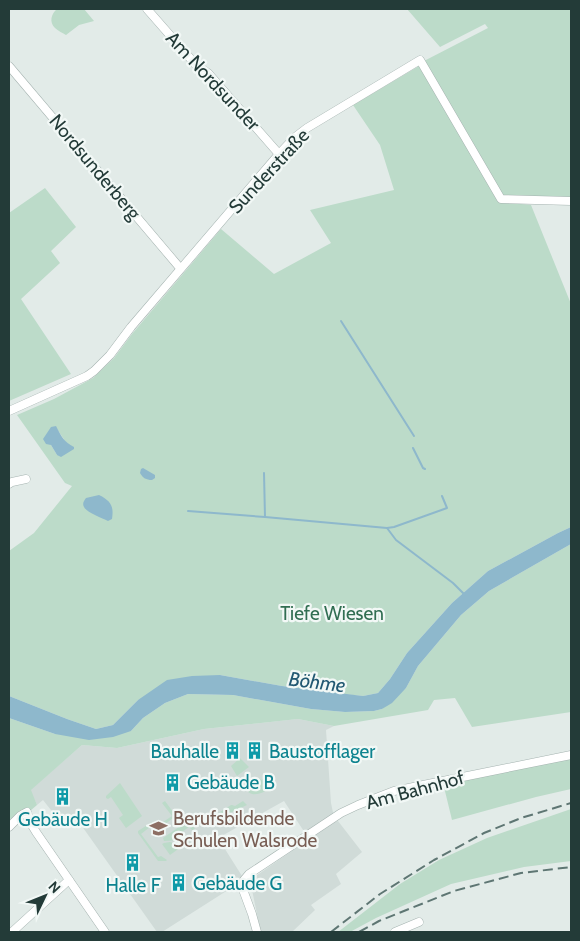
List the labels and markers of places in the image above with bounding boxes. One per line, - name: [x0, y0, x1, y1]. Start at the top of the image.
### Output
- place label: Bauhalle: [151, 740, 219, 763]
- place label: Baustofflager: [269, 740, 375, 763]
- building icon: Bauhalle: [223, 741, 243, 761]
- building icon: Baustofflager: [245, 741, 265, 761]
- place label: Gebäude B: [187, 771, 275, 794]
- building icon: Gebäude B: [163, 772, 183, 792]
- building icon: Gebäude H: [53, 786, 73, 806]
- place label: Berufsbildende Schulen Walsrode: [173, 807, 317, 852]
- place label: Gebäude H: [18, 808, 108, 831]
- school or university icon: Berufsbildende Schulen Walsrode: [149, 819, 169, 839]
- building icon: Halle F: [123, 852, 143, 872]
- place label: Gebäude G: [193, 872, 282, 895]
- building icon: Gebäude G: [169, 873, 189, 893]
- place label: Halle F: [105, 874, 161, 897]

